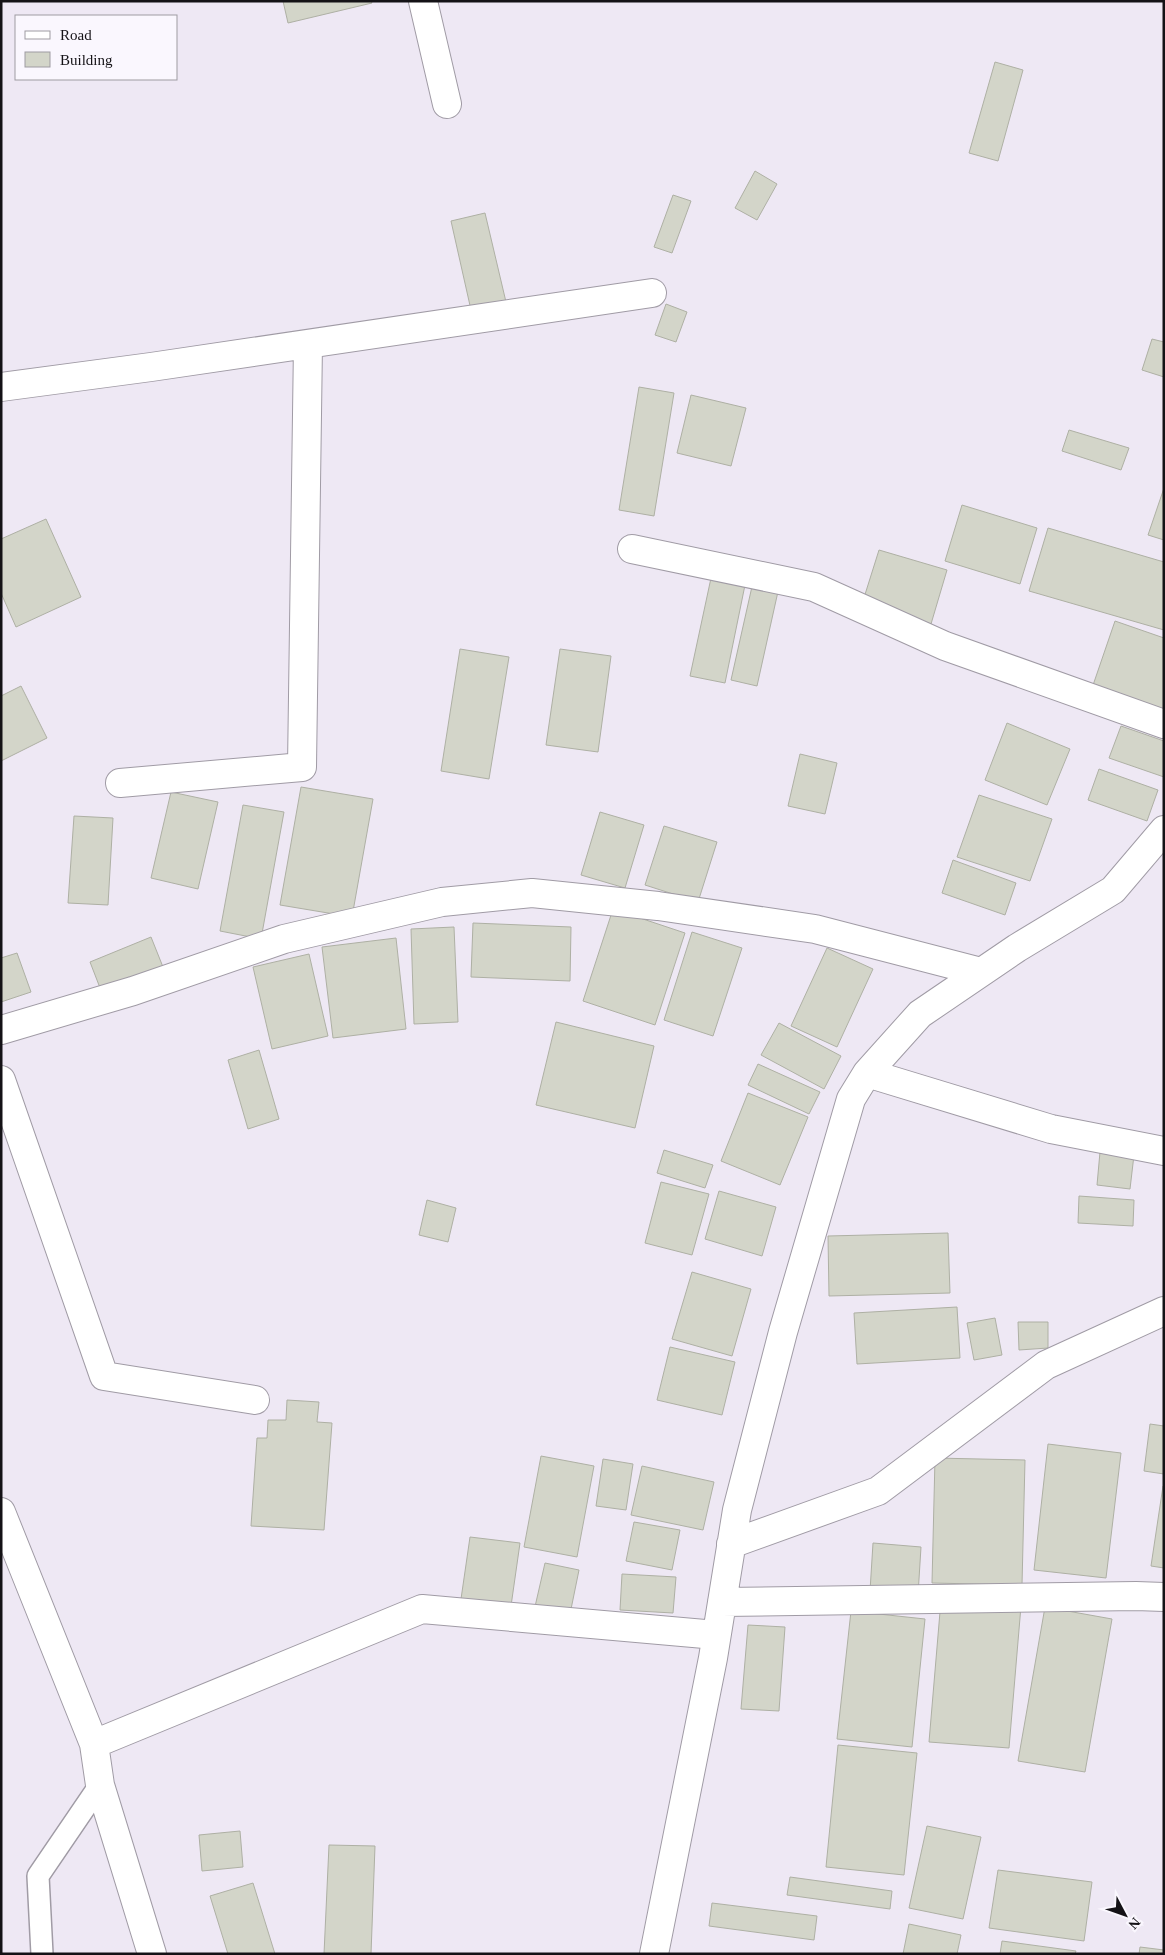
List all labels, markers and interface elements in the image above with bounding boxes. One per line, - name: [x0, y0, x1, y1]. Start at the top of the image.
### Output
- legend: [15, 15, 178, 80]
- text: Road: [60, 27, 92, 43]
- text: Building: [60, 52, 113, 68]
- north arrow: [1100, 1890, 1150, 1940]
- text: N: [1125, 1914, 1143, 1932]

